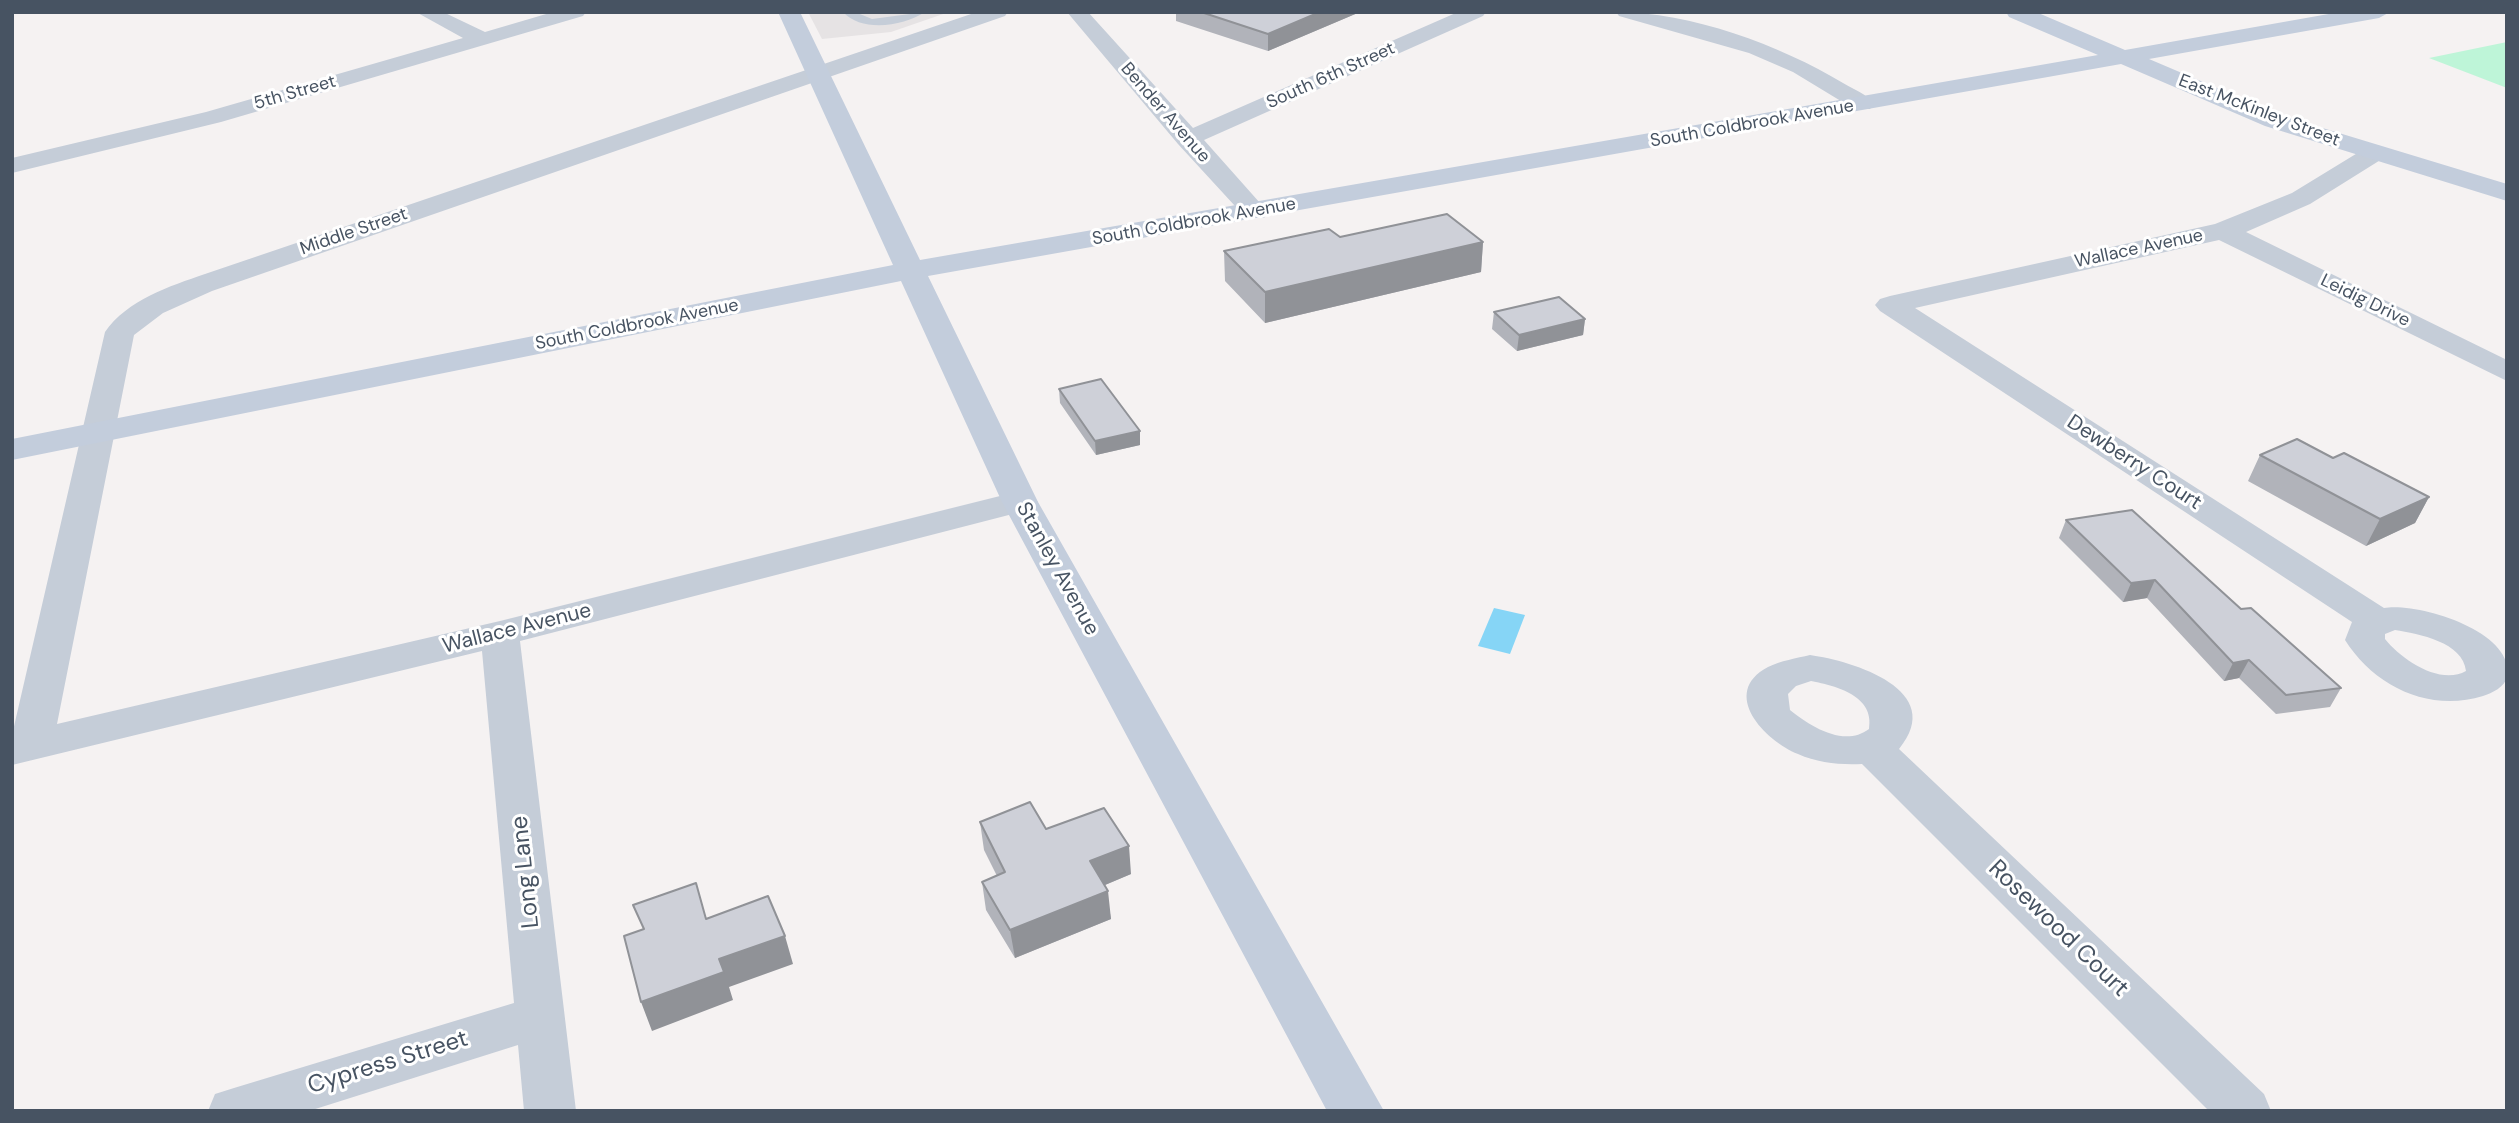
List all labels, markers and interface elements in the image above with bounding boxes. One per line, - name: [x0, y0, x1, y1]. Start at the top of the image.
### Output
- street label: South 6th Street: [1264, 38, 1398, 114]
- street label: Bender Avenue: [1116, 59, 1214, 167]
- street label: East McKinley Street: [2175, 70, 2343, 152]
- street label: 5th Street: [252, 71, 338, 115]
- street label: South Coldbrook Avenue: [1648, 95, 1856, 153]
- street label: South Coldbrook Avenue: [1090, 193, 1298, 251]
- street label: Middle Street: [298, 204, 410, 260]
- street label: Wallace Avenue: [2073, 225, 2205, 273]
- street label: Leidig Drive: [2317, 270, 2413, 332]
- street label: South Coldbrook Avenue: [534, 295, 740, 355]
- street label: Dewberry Court: [2062, 410, 2206, 516]
- street label: Stanley Avenue: [1010, 498, 1104, 640]
- street label: Wallace Avenue: [440, 598, 594, 660]
- street label: Long Lane: [506, 814, 546, 930]
- street label: Rosewood Court: [1982, 855, 2134, 1003]
- street label: Cypress Street: [304, 1025, 472, 1101]

